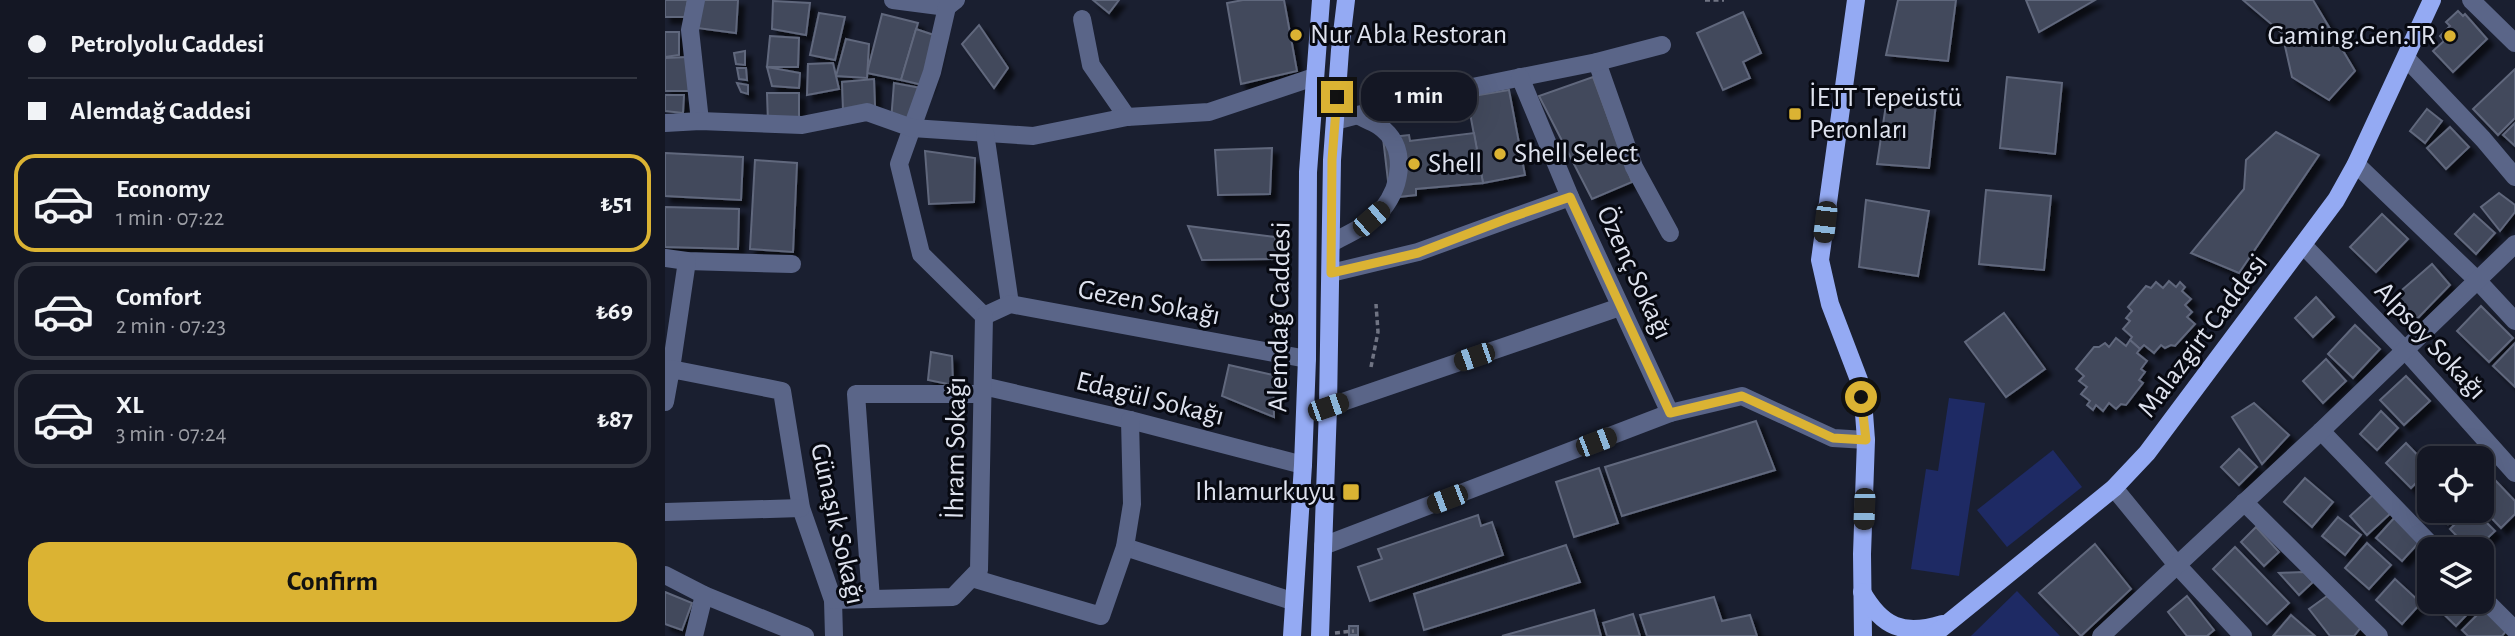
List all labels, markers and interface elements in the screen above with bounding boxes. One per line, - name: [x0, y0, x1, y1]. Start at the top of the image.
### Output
- place label: Nur Abla Restoran: [1310, 21, 1507, 49]
- place label: Gaming.Gen.TR: [2267, 22, 2436, 50]
- marker: Nur Abla Restoran: [1288, 27, 1304, 43]
- marker: Gaming.Gen.TR: [2442, 28, 2458, 44]
- text: Petrolyolu Caddesi: [70, 31, 264, 57]
- callout: 1 min: [1361, 72, 1477, 122]
- route end: [1321, 81, 1353, 113]
- place label: İETT Tepeüstü Peronları: [1809, 82, 1962, 144]
- text: 1 min: [1395, 85, 1443, 108]
- text: Alemdağ Caddesi: [70, 98, 251, 124]
- marker: İETT Tepeüstü Peronları: [1787, 106, 1803, 122]
- place label: Shell Select: [1514, 140, 1638, 168]
- marker: Shell Select: [1492, 146, 1508, 162]
- place label: Shell: [1428, 150, 1482, 178]
- marker: Shell: [1406, 156, 1422, 172]
- icon: car: [32, 172, 95, 235]
- text: Economy: [116, 176, 210, 202]
- text: ₺51: [600, 190, 633, 216]
- car: [1349, 197, 1394, 241]
- car: [1813, 200, 1838, 244]
- street label: Özenç Sokağı: [1591, 201, 1679, 344]
- text: 1 min · 07:22: [116, 207, 224, 230]
- street label: Alemdağ Caddesi: [1264, 221, 1296, 413]
- street label: Malazgirt Caddesi: [2133, 249, 2273, 423]
- street label: Gezen Sokağı: [1076, 275, 1222, 331]
- street label: Alpsoy Sokağı: [2369, 277, 2491, 405]
- icon: car: [32, 280, 95, 343]
- text: Comfort: [116, 284, 201, 310]
- text: ₺69: [596, 298, 633, 324]
- text: 2 min · 07:23: [116, 315, 226, 338]
- car: [1451, 340, 1498, 374]
- street label: Edagül Sokağı: [1073, 367, 1227, 431]
- street label: İhram Sokağı: [939, 377, 971, 519]
- route start: [1845, 381, 1877, 413]
- icon: car: [32, 388, 95, 451]
- car: [1305, 390, 1352, 424]
- text: XL: [116, 392, 143, 418]
- text: ₺87: [597, 406, 633, 432]
- text: 3 min · 07:24: [116, 423, 227, 446]
- car: [1573, 425, 1620, 459]
- street label: Günaşık Sokağı: [805, 441, 869, 607]
- map controls: [2417, 446, 2494, 614]
- button: locate: [2417, 446, 2494, 523]
- place label: Ihlamurkuyu: [1195, 478, 1335, 506]
- marker: Ihlamurkuyu: [1341, 482, 1361, 502]
- car: [1424, 482, 1471, 516]
- car: [1853, 488, 1876, 530]
- button: layers: [2417, 537, 2494, 614]
- button: Confirm: [28, 542, 637, 622]

